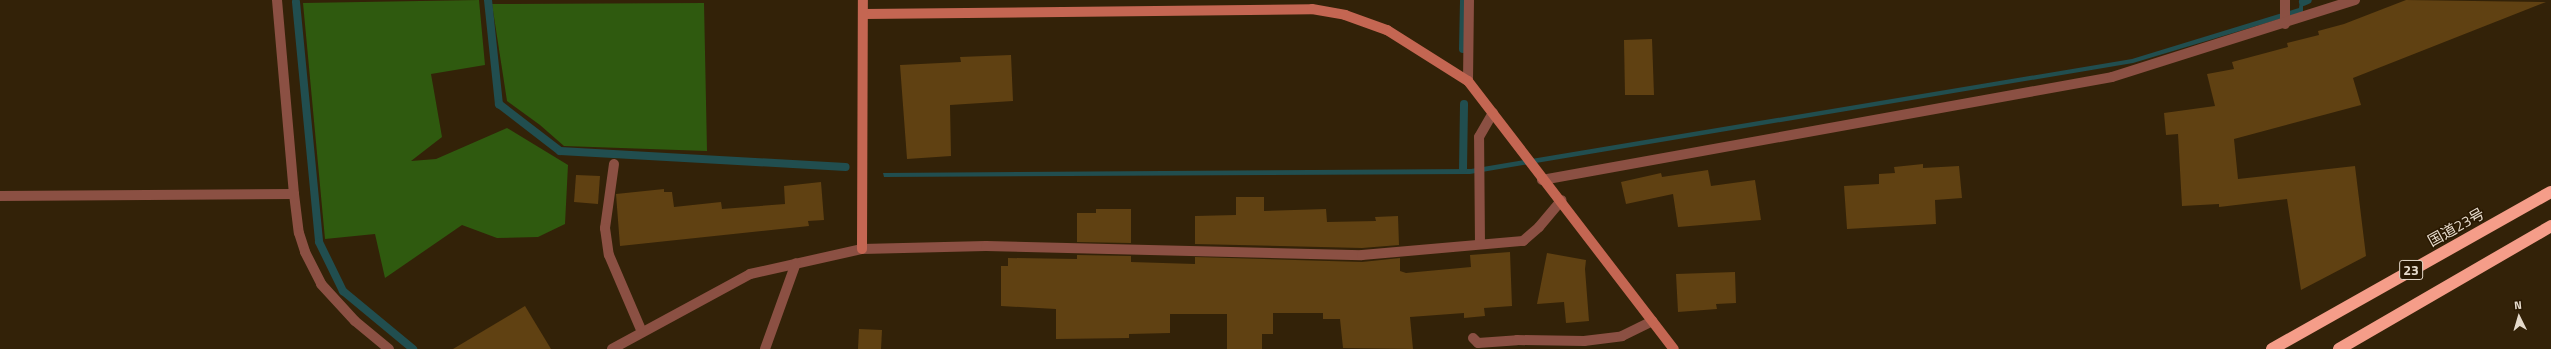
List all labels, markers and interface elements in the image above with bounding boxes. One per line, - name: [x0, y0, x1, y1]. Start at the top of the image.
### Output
- street label: 国道23号: [2425, 204, 2487, 250]
- road number: 23: [2399, 258, 2423, 282]
- north arrow: [2499, 297, 2539, 337]
- text: N: [2513, 297, 2522, 313]

